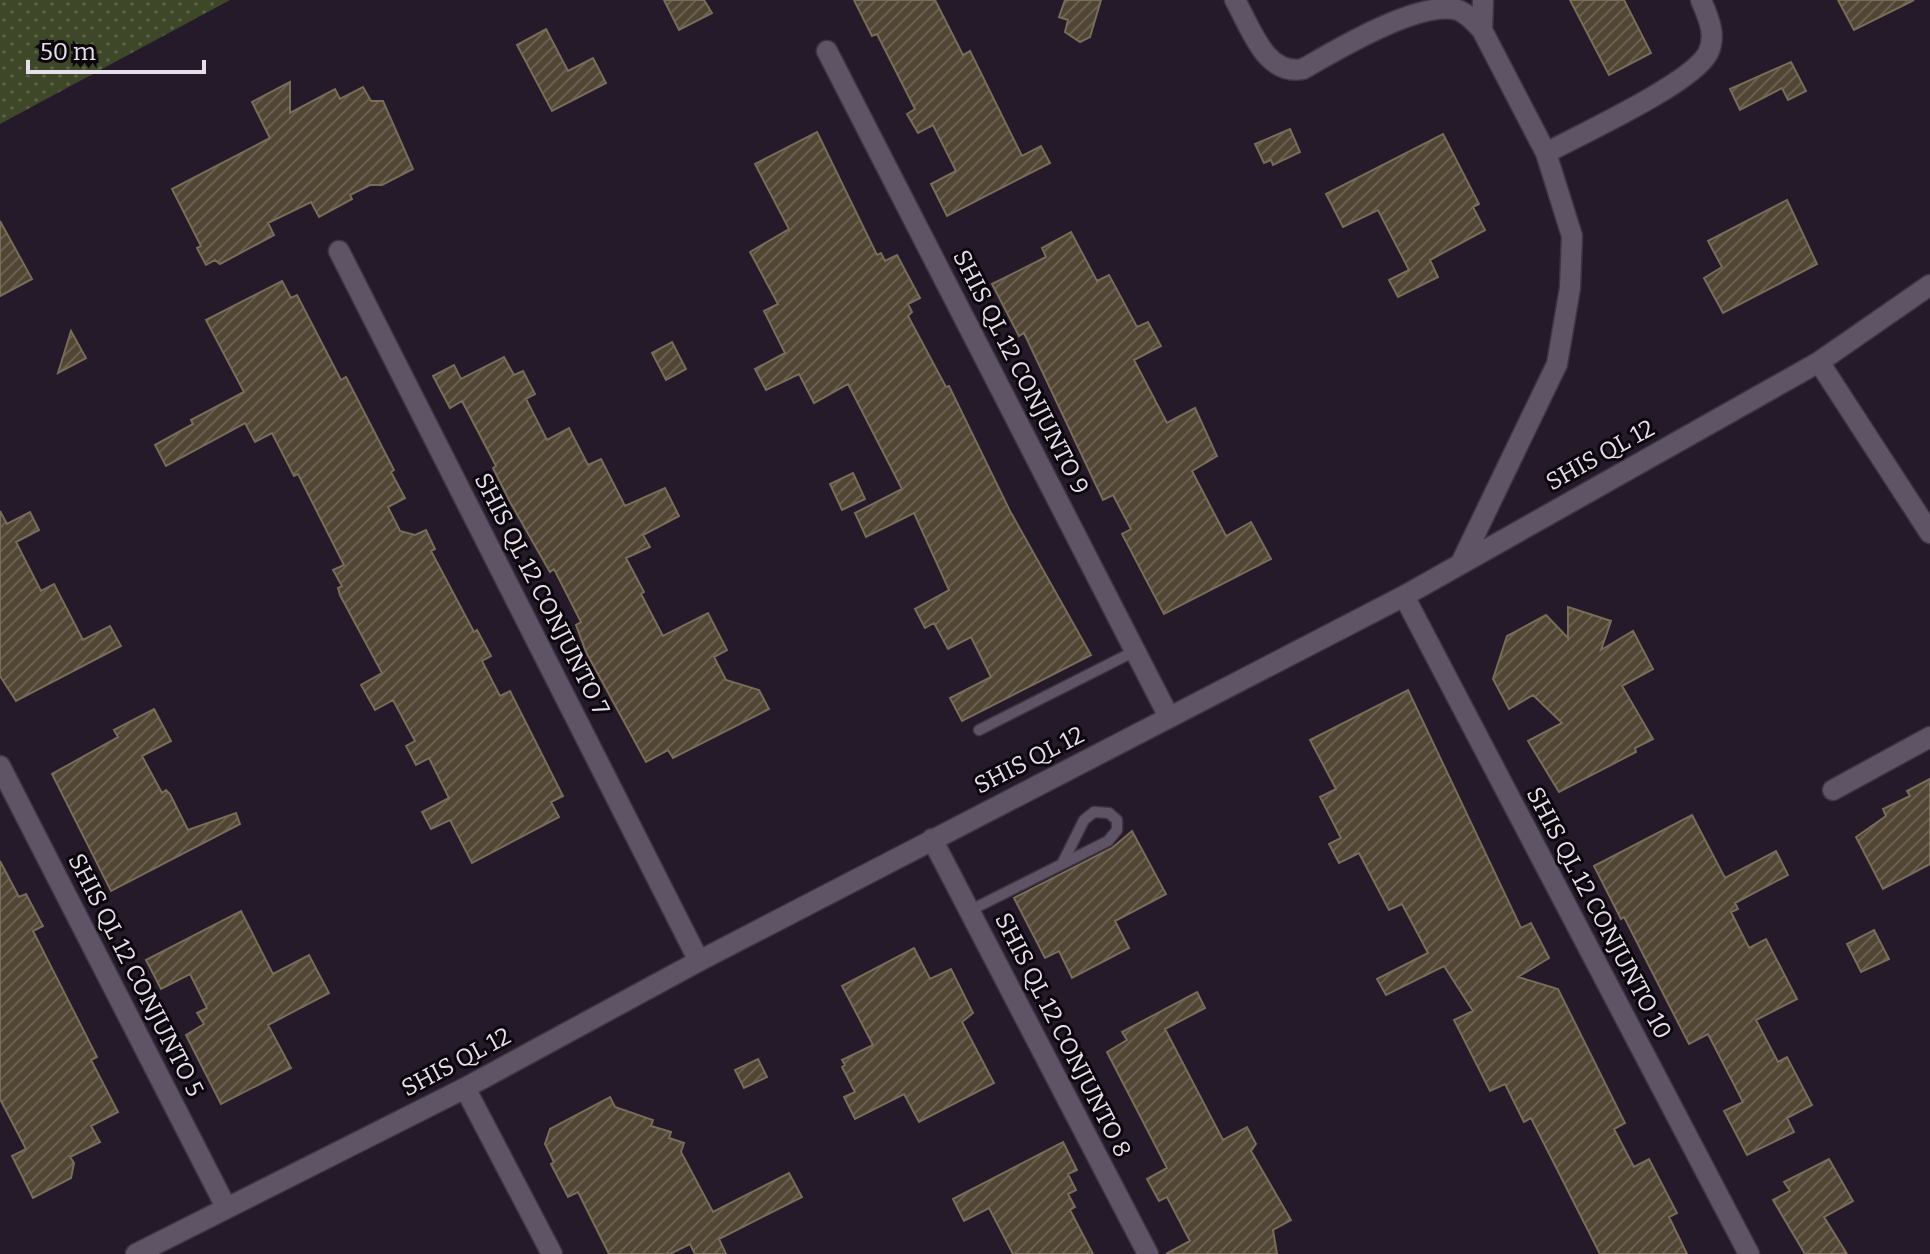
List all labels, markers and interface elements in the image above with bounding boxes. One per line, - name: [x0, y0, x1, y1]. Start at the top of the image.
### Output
- scale bar: [28, 24, 204, 74]
- text: 50 m: [40, 38, 96, 66]
- street label: SHIS QL 12 CONJUNTO 9: [947, 245, 1095, 499]
- street label: SHIS QL 12: [1541, 414, 1659, 496]
- street label: SHIS QL 12 CONJUNTO 7: [469, 468, 615, 720]
- street label: SHIS QL 12: [969, 720, 1089, 800]
- street label: SHIS QL 12 CONJUNTO 10: [1521, 782, 1677, 1044]
- street label: SHIS QL 12 CONJUNTO 5: [62, 849, 210, 1101]
- street label: SHIS QL 12 CONJUNTO 8: [989, 908, 1137, 1162]
- street label: SHIS QL 12: [397, 1022, 515, 1102]

